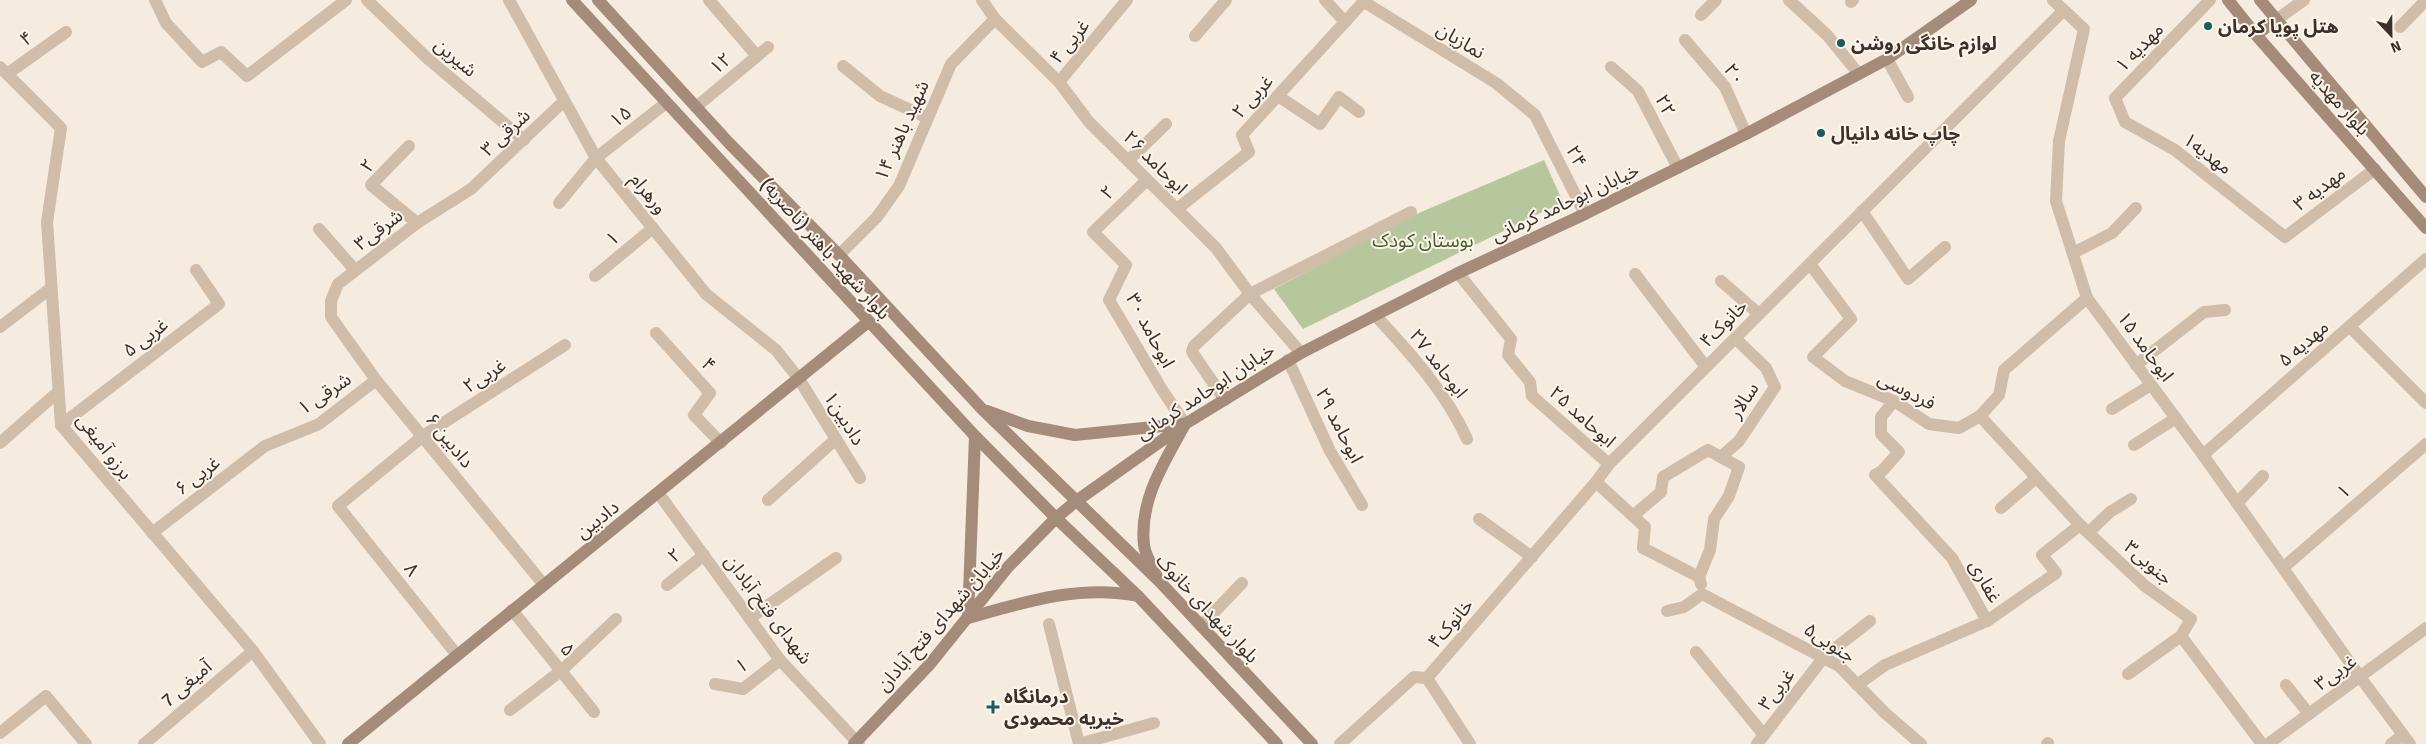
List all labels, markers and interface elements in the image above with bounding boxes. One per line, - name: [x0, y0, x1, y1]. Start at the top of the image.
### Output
- north arrow: [2366, 10, 2416, 60]
- street label: ۴ غربی: [1045, 14, 1095, 69]
- place label: هتل پویا کرمان: [2218, 15, 2339, 39]
- street label: نمازیان: [1432, 17, 1489, 65]
- street label: مهدیه ۱: [2110, 18, 2169, 77]
- marker: هتل پویا کرمان: [2202, 20, 2214, 32]
- street label: ۴: [15, 26, 38, 52]
- place label: لوازم خانگی روشن: [1851, 32, 1997, 58]
- street label: شیرین: [429, 33, 482, 83]
- marker: لوازم خانگی روشن: [1835, 37, 1847, 49]
- text: N: [2388, 37, 2403, 56]
- street label: ۱۲: [705, 48, 737, 80]
- street label: ۲۰: [1718, 59, 1750, 90]
- street label: بلوار مهدیه: [2304, 65, 2375, 140]
- street label: ۲ غربی: [1227, 70, 1279, 124]
- street label: شهید باهنر ۱۴: [869, 76, 935, 184]
- street label: ۲۲: [1649, 90, 1681, 121]
- street label: ۱۵: [605, 101, 637, 133]
- street label: ۳ شرقی: [476, 104, 536, 162]
- place label: چاپ خانه دانیال: [1831, 122, 1960, 146]
- street label: ابوحامد ۲۶: [1118, 125, 1193, 200]
- marker: چاپ خانه دانیال: [1815, 127, 1827, 139]
- street label: مهدیه۱: [2178, 128, 2237, 180]
- street label: ۲۴: [1560, 141, 1592, 172]
- street label: ۲: [355, 154, 381, 177]
- street label: خیابان ابوحامد کرمانی: [1488, 158, 1643, 248]
- street label: مهدیه ۳: [2289, 161, 2351, 216]
- street label: ورهرام: [623, 168, 672, 220]
- street label: بلوار شهید باهنر (ناصریه): [755, 172, 896, 325]
- street label: ۲: [1095, 180, 1120, 205]
- street label: شرقی۳: [349, 204, 408, 256]
- street label: ۱: [601, 226, 625, 251]
- park label: بوستان کودک: [1372, 229, 1474, 253]
- street label: ابوحامد ۳۰: [1120, 289, 1180, 372]
- street label: خانوک۴: [1695, 295, 1753, 353]
- street label: ابوحامد ۱۵: [2112, 307, 2179, 387]
- street label: ۵ غربی: [118, 313, 173, 363]
- street label: مهدیه ۵: [2273, 315, 2334, 372]
- street label: ابوحامد ۲۷: [1404, 324, 1473, 403]
- street label: خیابان ابوحامد کرمانی: [1132, 338, 1279, 446]
- street label: غربی۲: [459, 353, 511, 399]
- street label: ۴: [696, 353, 721, 377]
- street label: فردوسی: [1874, 366, 1940, 416]
- street label: ۱ شرقی: [293, 367, 356, 420]
- street label: سالار: [1723, 378, 1764, 424]
- street label: ابوحامد ۲۵: [1544, 381, 1621, 453]
- street label: ابوحامد ۲۹: [1310, 384, 1368, 467]
- street label: دادبین۱: [818, 387, 870, 450]
- street label: دادبین ۶: [420, 408, 479, 473]
- street label: برزو آمیغی: [71, 409, 138, 485]
- street label: ۶ غربی: [170, 451, 225, 501]
- street label: ۱: [2332, 479, 2356, 504]
- street label: دادبین: [571, 495, 624, 544]
- street label: جنوبی۳: [2119, 535, 2178, 590]
- street label: ۲: [663, 543, 686, 569]
- street label: خیابان شهدای فتح آبادان: [872, 543, 1011, 698]
- street label: بلوار شهدای خانوک: [1151, 549, 1264, 668]
- street label: شهدای فتح آبادان: [717, 550, 817, 671]
- street label: غفاری: [1964, 556, 2007, 607]
- street label: ۸: [398, 558, 424, 581]
- street label: خانوک۴: [1423, 594, 1479, 654]
- street label: جنوبی۵: [1799, 617, 1860, 668]
- street label: ۵: [554, 638, 580, 661]
- street label: غربی۳: [2310, 649, 2361, 696]
- street label: ۱: [731, 653, 752, 679]
- street label: آمیغی 7: [156, 654, 218, 712]
- street label: غربی۳: [1753, 664, 1800, 715]
- place label: درمانگاه خیریه محمودی: [1004, 685, 1124, 731]
- marker: درمانگاه خیریه محمودی: [986, 700, 1000, 714]

